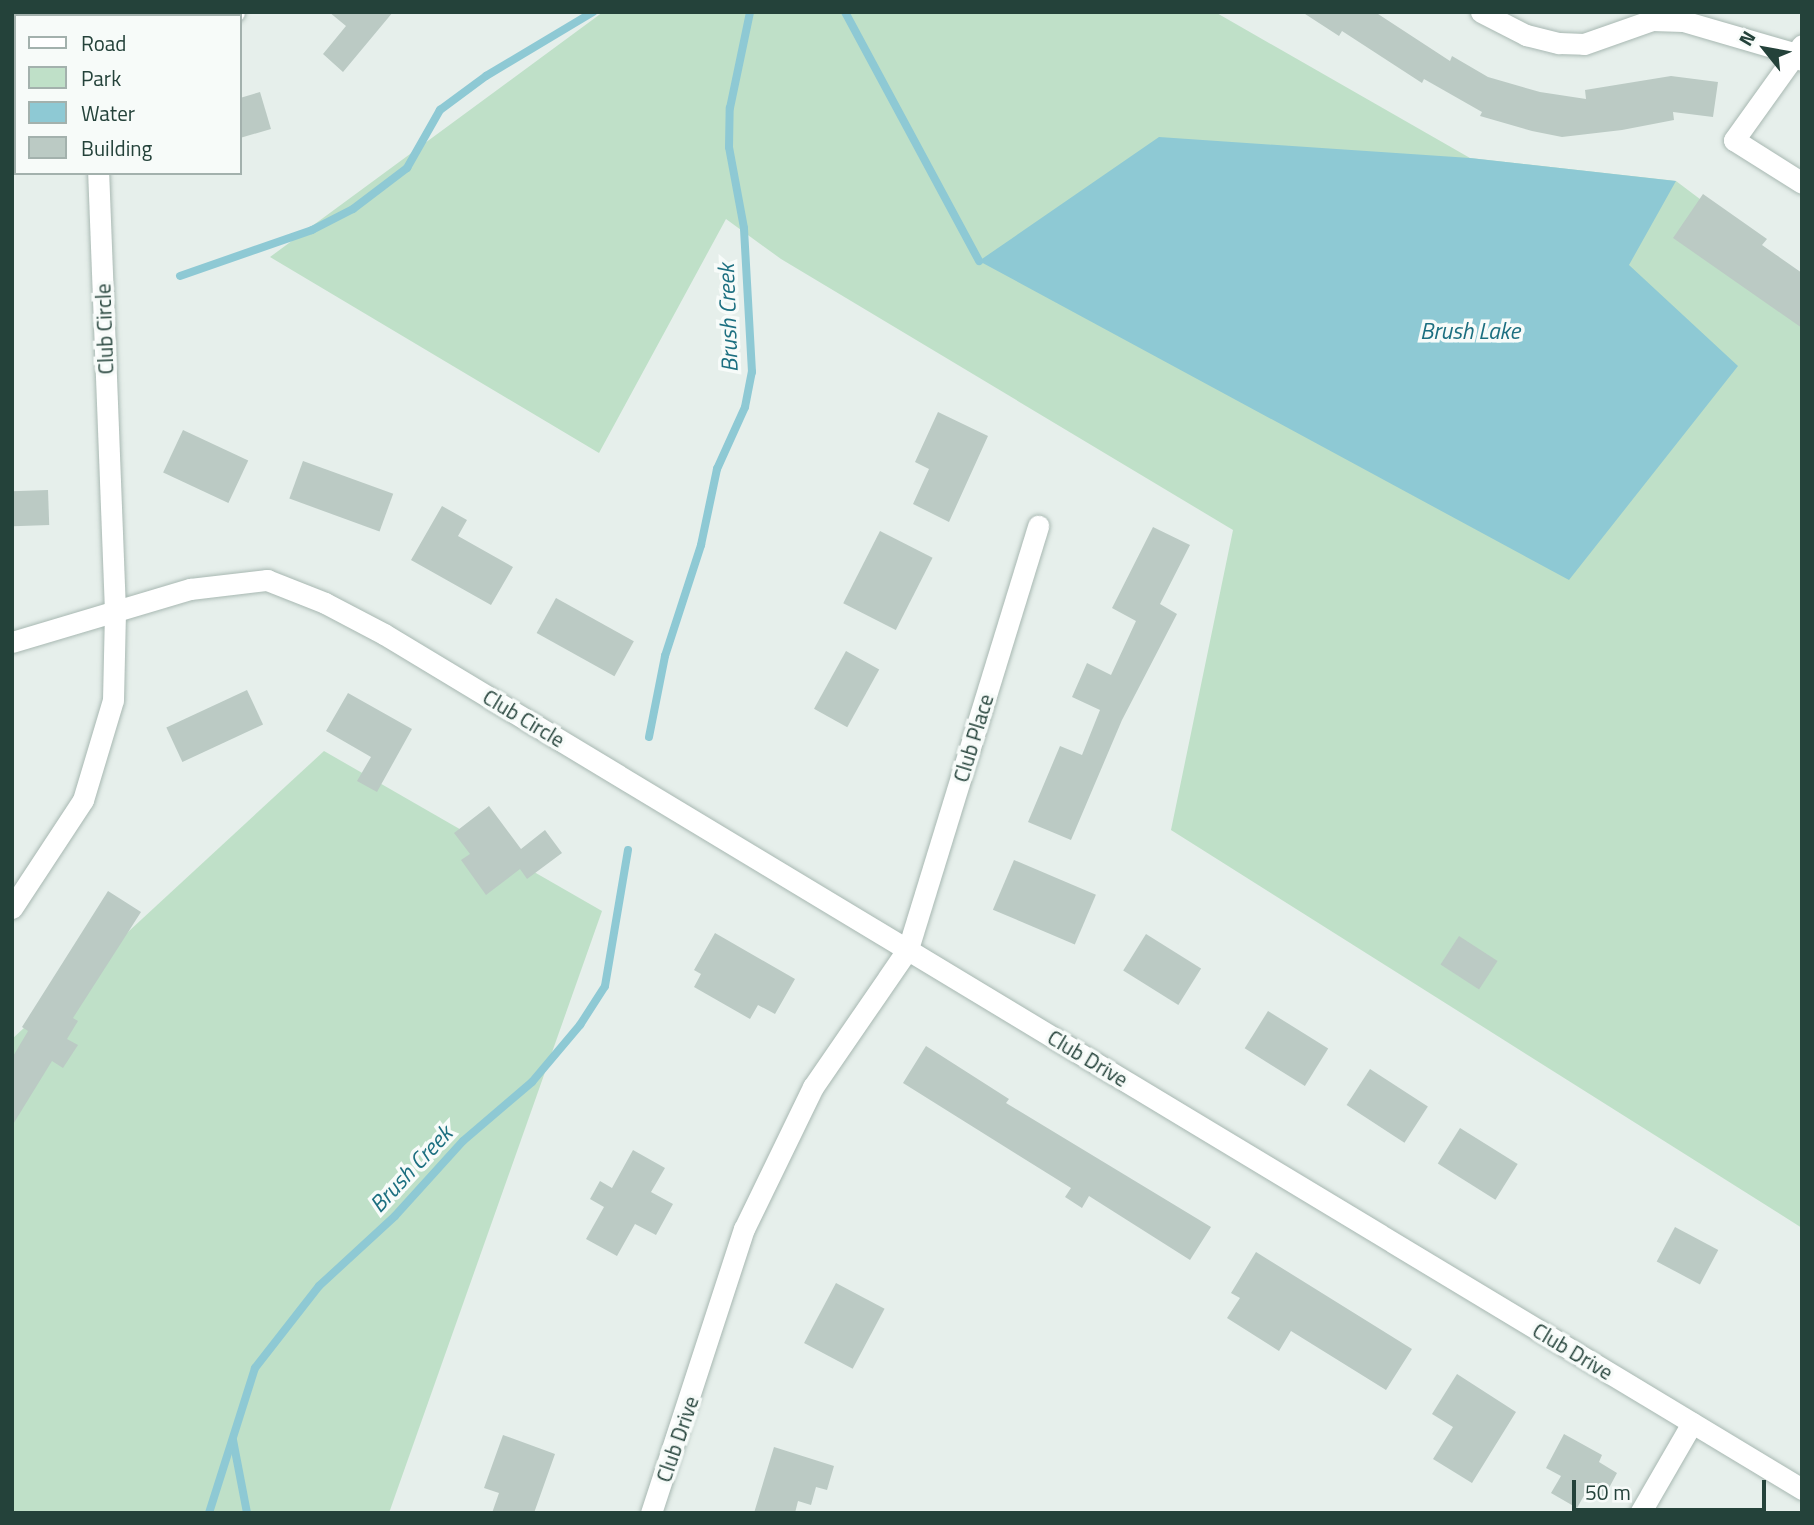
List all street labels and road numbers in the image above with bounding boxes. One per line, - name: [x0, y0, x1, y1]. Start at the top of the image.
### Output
- street label: Club Circle: [90, 283, 118, 375]
- street label: Club Circle: [479, 684, 569, 752]
- street label: Club Place: [948, 691, 998, 785]
- street label: Club Drive: [1043, 1024, 1133, 1092]
- street label: Club Drive: [1528, 1317, 1618, 1385]
- street label: Club Drive: [651, 1393, 703, 1485]

